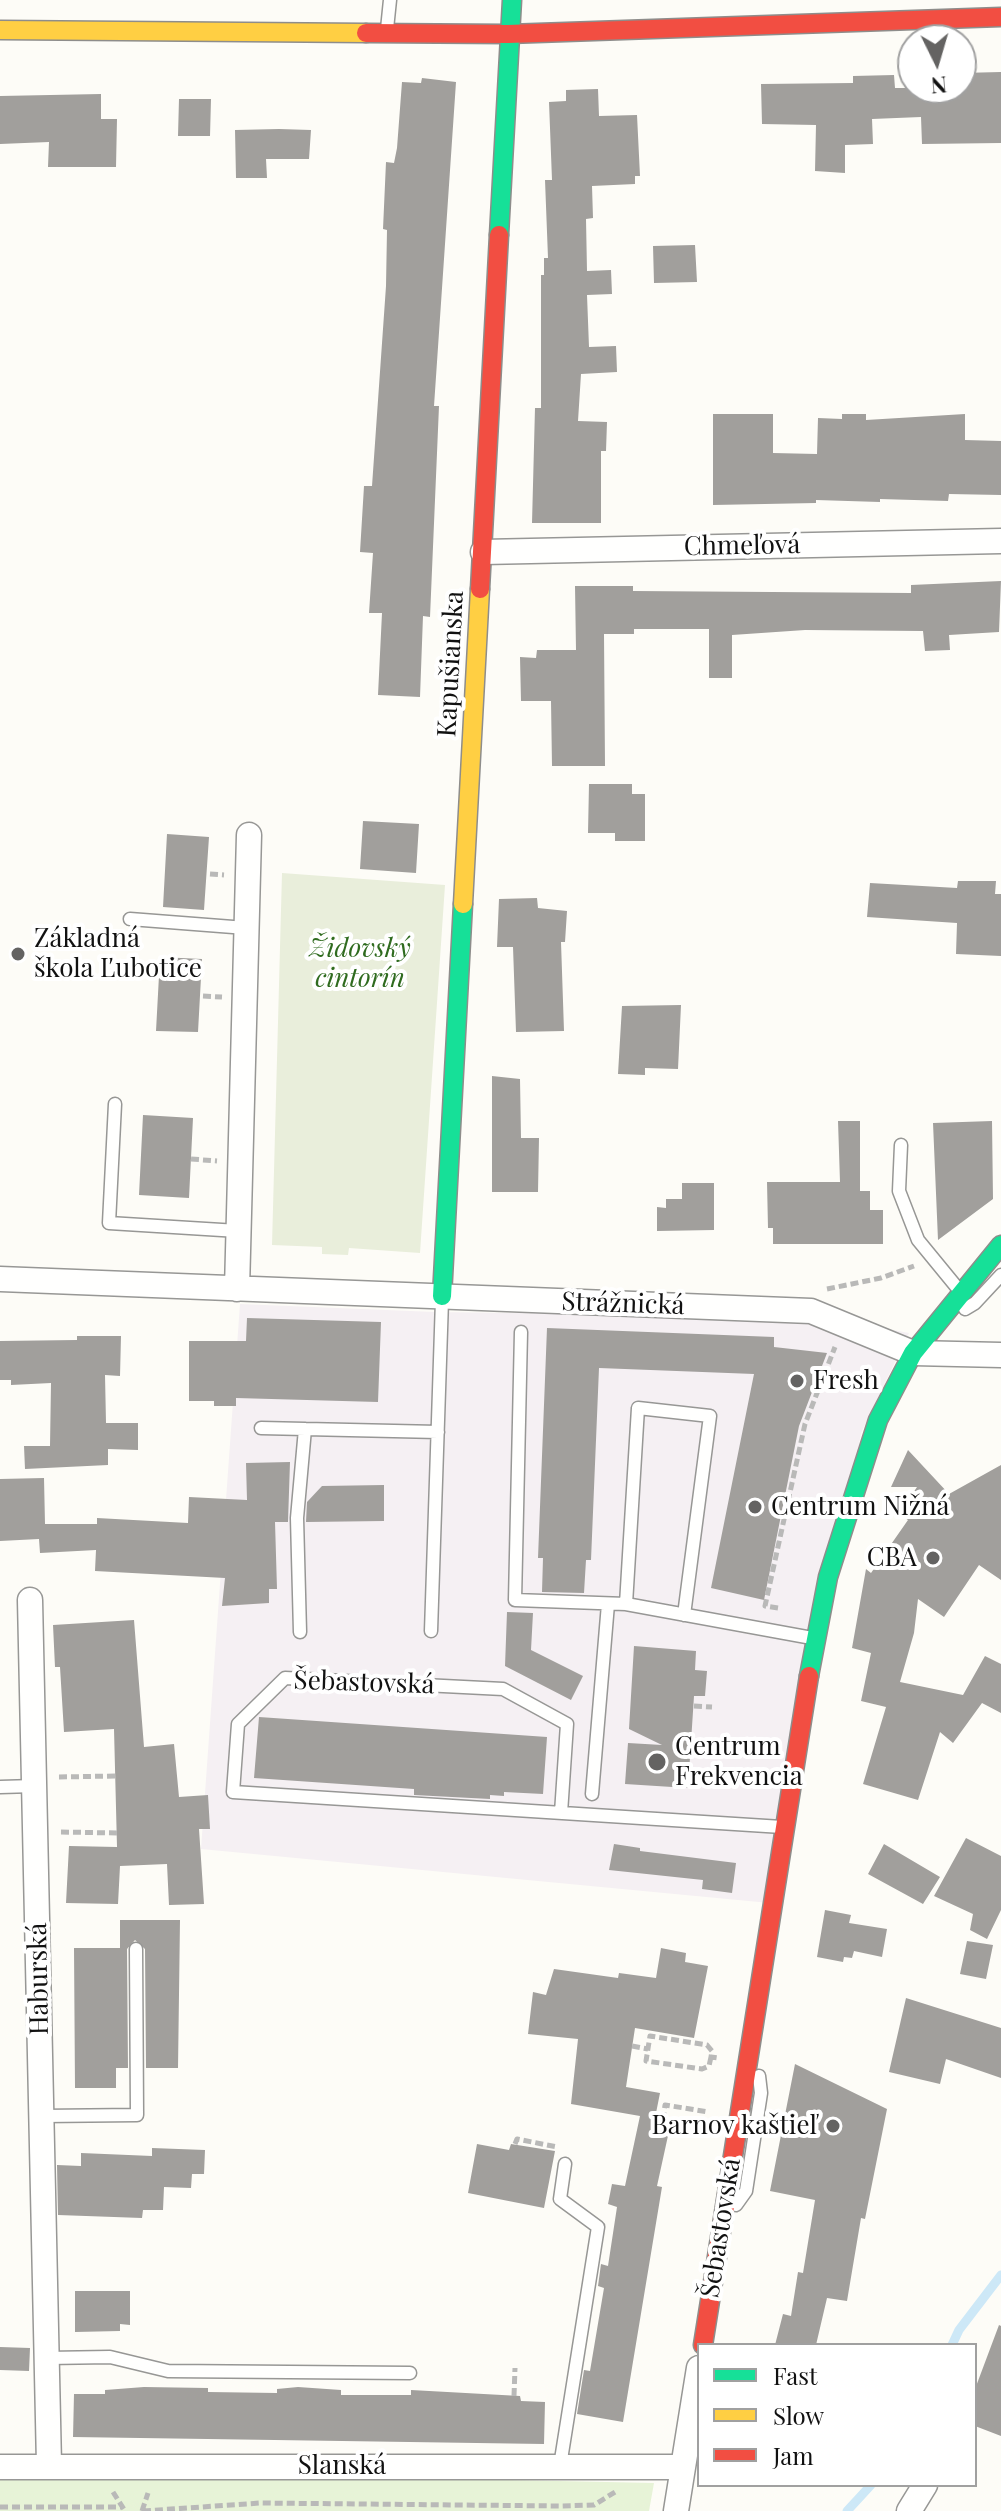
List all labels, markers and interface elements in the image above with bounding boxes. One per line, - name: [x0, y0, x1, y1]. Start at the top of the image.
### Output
- north arrow: [897, 24, 977, 104]
- text: N: [930, 70, 948, 102]
- street label: Chmeľová: [684, 529, 800, 563]
- street label: Kapušianska: [432, 590, 470, 738]
- place label: Základná škola Ľubotice: [34, 923, 202, 984]
- park label: Židovský cintorín: [309, 933, 411, 994]
- marker: Základná škola Ľubotice: [9, 945, 27, 963]
- street label: Strážnická: [561, 1286, 685, 1322]
- place label: Fresh: [813, 1365, 879, 1397]
- marker: Fresh: [788, 1372, 806, 1390]
- place label: Centrum Nižná: [771, 1491, 949, 1523]
- marker: Centrum Nižná: [746, 1498, 764, 1516]
- place label: CBA: [867, 1542, 917, 1574]
- marker: CBA: [924, 1549, 942, 1567]
- street label: Šebastovská: [293, 1665, 435, 1701]
- place label: Centrum Frekvencia: [675, 1731, 803, 1792]
- marker: Centrum Frekvencia: [646, 1751, 668, 1773]
- street label: Haburská: [22, 1923, 56, 2035]
- place label: Barnov kaštieľ: [651, 2110, 817, 2142]
- marker: Barnov kaštieľ: [824, 2117, 842, 2135]
- street label: Šebastovská: [695, 2156, 747, 2300]
- legend: [697, 2343, 977, 2487]
- text: Fast: [773, 2359, 818, 2391]
- text: Slow: [773, 2399, 824, 2431]
- text: Jam: [773, 2439, 814, 2471]
- street label: Slanská: [298, 2450, 386, 2482]

